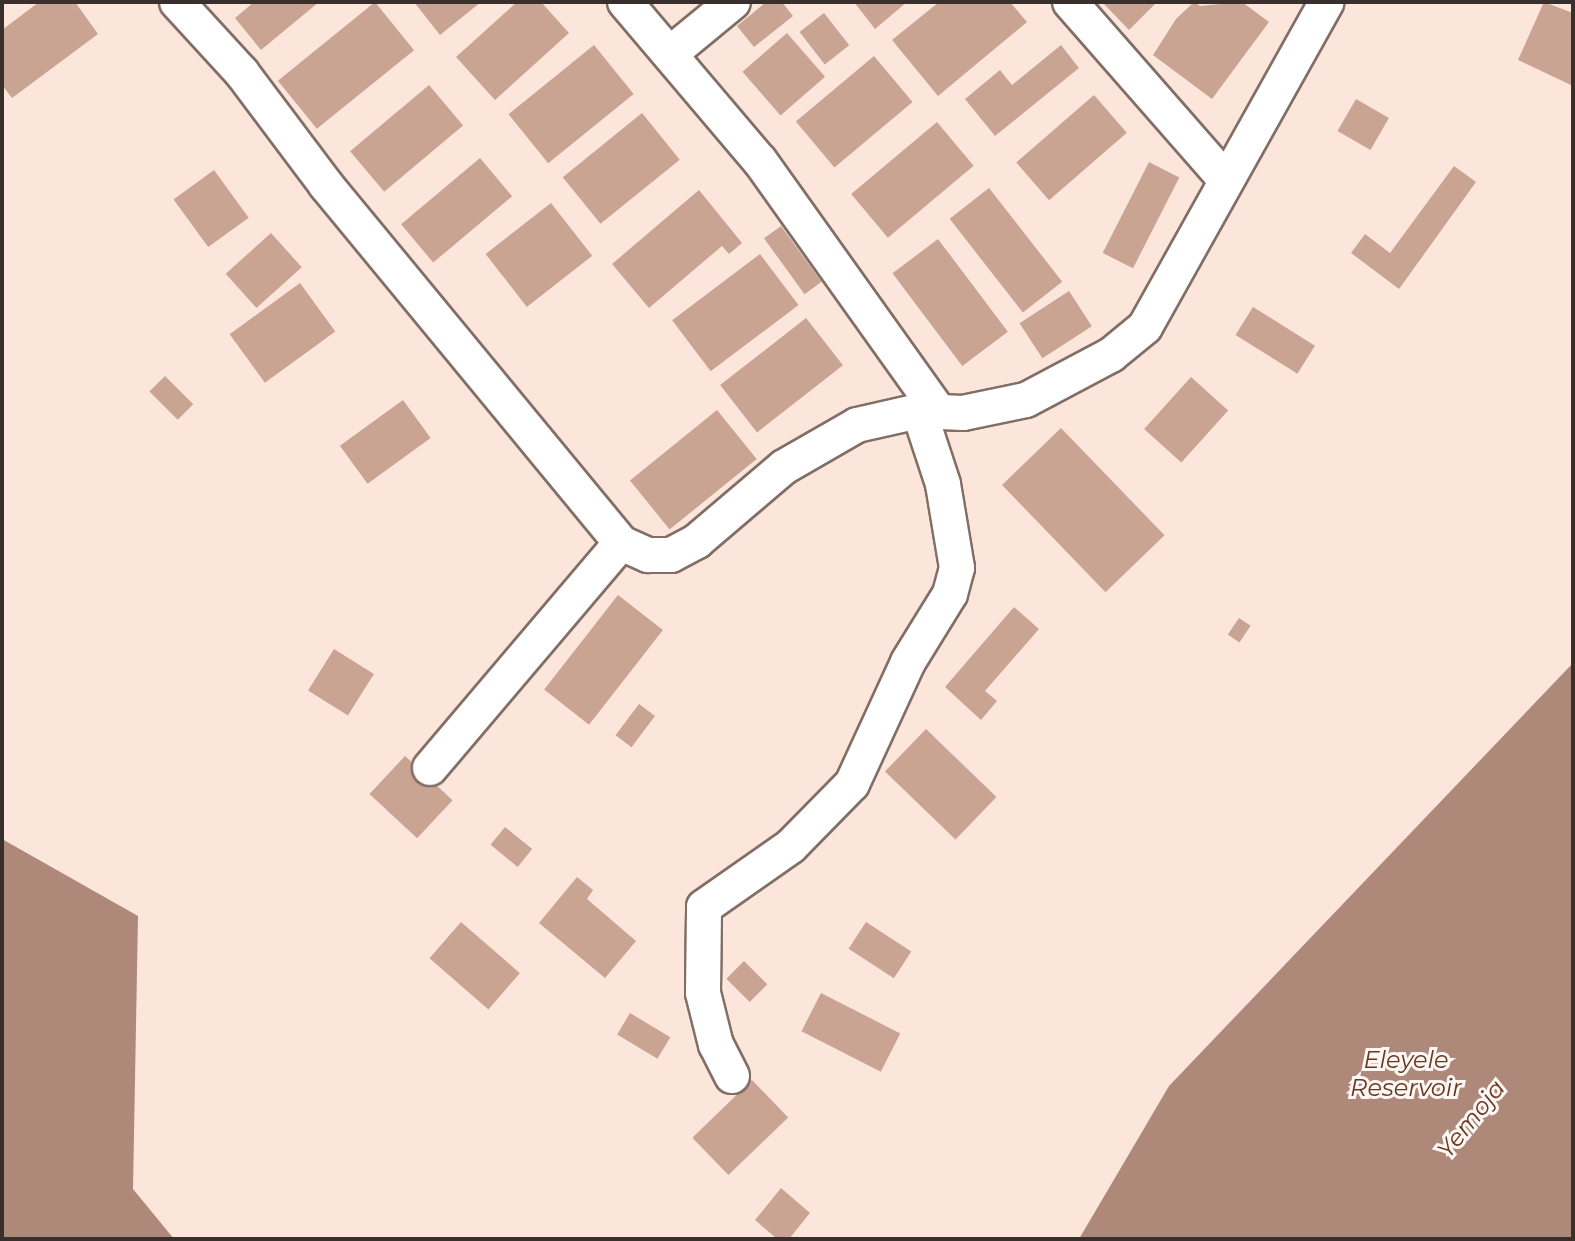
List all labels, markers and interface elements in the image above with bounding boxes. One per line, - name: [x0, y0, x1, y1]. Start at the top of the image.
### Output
- water label: Eleyele Reservoir: [1350, 1046, 1462, 1102]
- water label: Yemoja: [1431, 1074, 1511, 1164]

